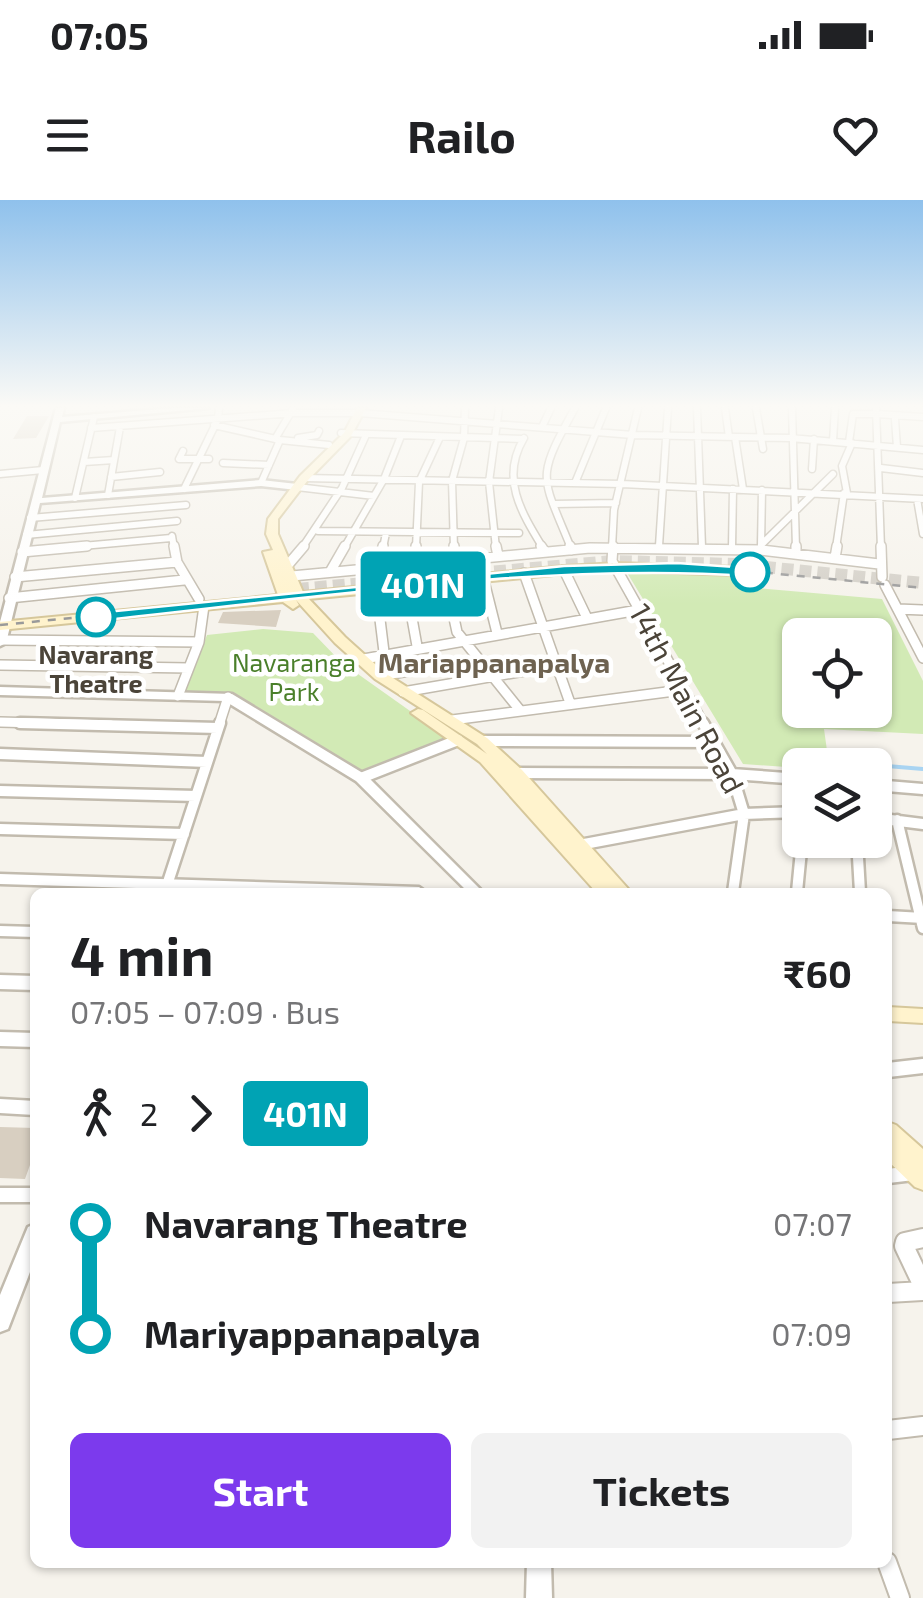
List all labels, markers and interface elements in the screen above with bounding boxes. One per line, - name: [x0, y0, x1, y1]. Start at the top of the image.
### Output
- text: 07:05: [50, 12, 149, 58]
- icon: menu: [40, 108, 95, 163]
- text: Railo: [407, 108, 516, 162]
- icon: heart: [828, 108, 883, 163]
- line badge: 401N: [353, 552, 493, 616]
- unlabelled marker: [731, 553, 769, 591]
- text: 401N: [381, 563, 465, 605]
- street label: 14th Main Road: [623, 597, 753, 799]
- marker: Navarang Theatre: [77, 598, 115, 636]
- map controls: [782, 618, 892, 858]
- button: locate: [782, 618, 892, 728]
- place label: Navarang Theatre: [39, 639, 154, 698]
- district label: Mariappanapalya: [378, 645, 610, 679]
- park label: Navaranga Park: [232, 647, 356, 706]
- button: layers: [782, 748, 892, 858]
- text: 4 min: [70, 921, 214, 987]
- text: ₹60: [783, 950, 852, 996]
- text: 07:05 – 07:09 · Bus: [70, 992, 340, 1030]
- icon: walk: [70, 1086, 125, 1141]
- icon: forward: [173, 1086, 228, 1141]
- text: 401N: [263, 1092, 348, 1134]
- text: 2: [140, 1094, 158, 1132]
- text: Navarang Theatre: [144, 1200, 468, 1246]
- text: 07:07: [773, 1204, 852, 1242]
- text: Mariyappanapalya: [144, 1310, 481, 1356]
- text: 07:09: [771, 1314, 852, 1352]
- button: Start: [70, 1433, 451, 1548]
- button: Tickets: [471, 1433, 852, 1548]

